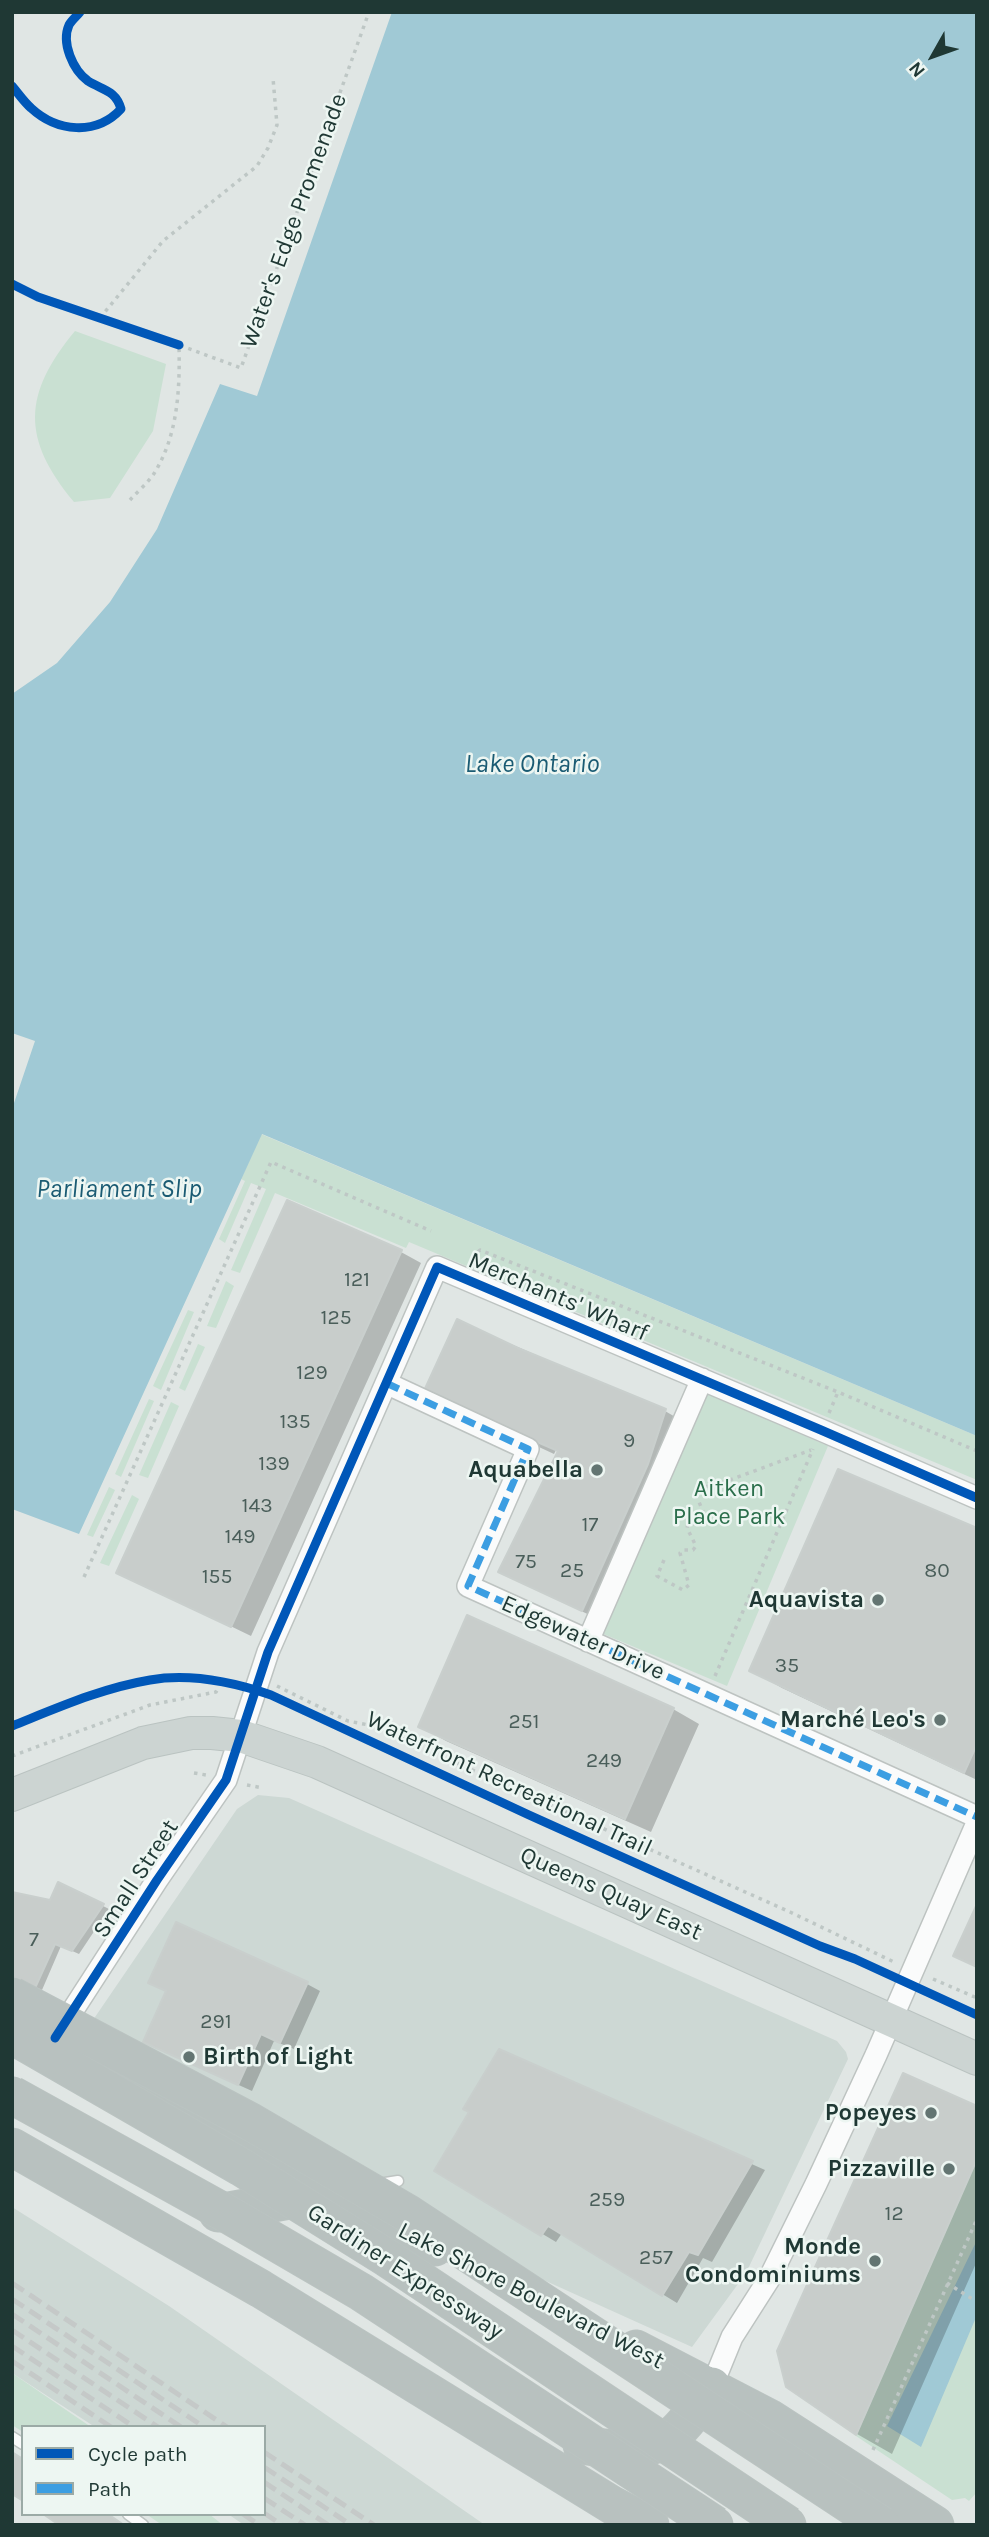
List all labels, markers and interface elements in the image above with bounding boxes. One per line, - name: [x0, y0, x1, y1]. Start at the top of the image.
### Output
- north arrow: [898, 21, 968, 91]
- text: N: [904, 57, 930, 82]
- street label: Water's Edge Promenade: [234, 90, 354, 352]
- water label: Lake Ontario: [465, 749, 599, 781]
- water label: Parliament Slip: [36, 1174, 202, 1206]
- street label: Merchants' Wharf: [464, 1246, 652, 1348]
- house number: 121: [344, 1267, 370, 1293]
- house number: 125: [321, 1305, 351, 1331]
- house number: 129: [296, 1360, 328, 1386]
- house number: 135: [279, 1409, 311, 1435]
- house number: 9: [623, 1428, 635, 1454]
- house number: 139: [258, 1451, 290, 1477]
- place label: Aquabella: [468, 1456, 583, 1484]
- marker: Aquabella: [589, 1462, 605, 1478]
- park label: Aitken Place Park: [673, 1475, 785, 1531]
- house number: 143: [241, 1493, 273, 1519]
- house number: 17: [582, 1512, 598, 1538]
- house number: 149: [225, 1524, 255, 1550]
- house number: 75: [515, 1549, 537, 1575]
- house number: 25: [560, 1558, 584, 1584]
- house number: 80: [924, 1558, 950, 1584]
- house number: 155: [202, 1564, 232, 1590]
- place label: Aquavista: [749, 1586, 864, 1614]
- street label: Edgewater Drive: [497, 1589, 669, 1687]
- marker: Aquavista: [870, 1592, 886, 1608]
- house number: 35: [775, 1653, 799, 1679]
- street label: Waterfront Recreational Trail: [361, 1705, 657, 1863]
- place label: Marché Leo's: [780, 1706, 926, 1734]
- house number: 251: [509, 1709, 539, 1735]
- marker: Marché Leo's: [932, 1712, 948, 1728]
- house number: 249: [586, 1748, 622, 1774]
- street label: Small Street: [87, 1814, 185, 1944]
- street label: Queens Quay East: [516, 1841, 706, 1947]
- house number: 7: [29, 1927, 39, 1953]
- house number: 291: [200, 2009, 232, 2035]
- place label: Birth of Light: [203, 2043, 353, 2071]
- marker: Birth of Light: [181, 2049, 197, 2065]
- place label: Popeyes: [825, 2099, 917, 2127]
- marker: Popeyes: [923, 2105, 939, 2121]
- place label: Pizzaville: [828, 2155, 935, 2183]
- marker: Pizzaville: [941, 2161, 957, 2177]
- house number: 259: [589, 2187, 625, 2213]
- street label: Gardiner Expressway: [302, 2198, 508, 2346]
- house number: 12: [884, 2201, 904, 2227]
- street label: Lake Shore Boulevard West: [393, 2216, 669, 2376]
- place label: Monde Condominiums: [685, 2233, 861, 2289]
- house number: 257: [639, 2245, 673, 2271]
- marker: Monde Condominiums: [867, 2253, 883, 2269]
- legend: [21, 2425, 266, 2516]
- text: Cycle path: [88, 2442, 188, 2466]
- text: Path: [88, 2477, 132, 2501]

